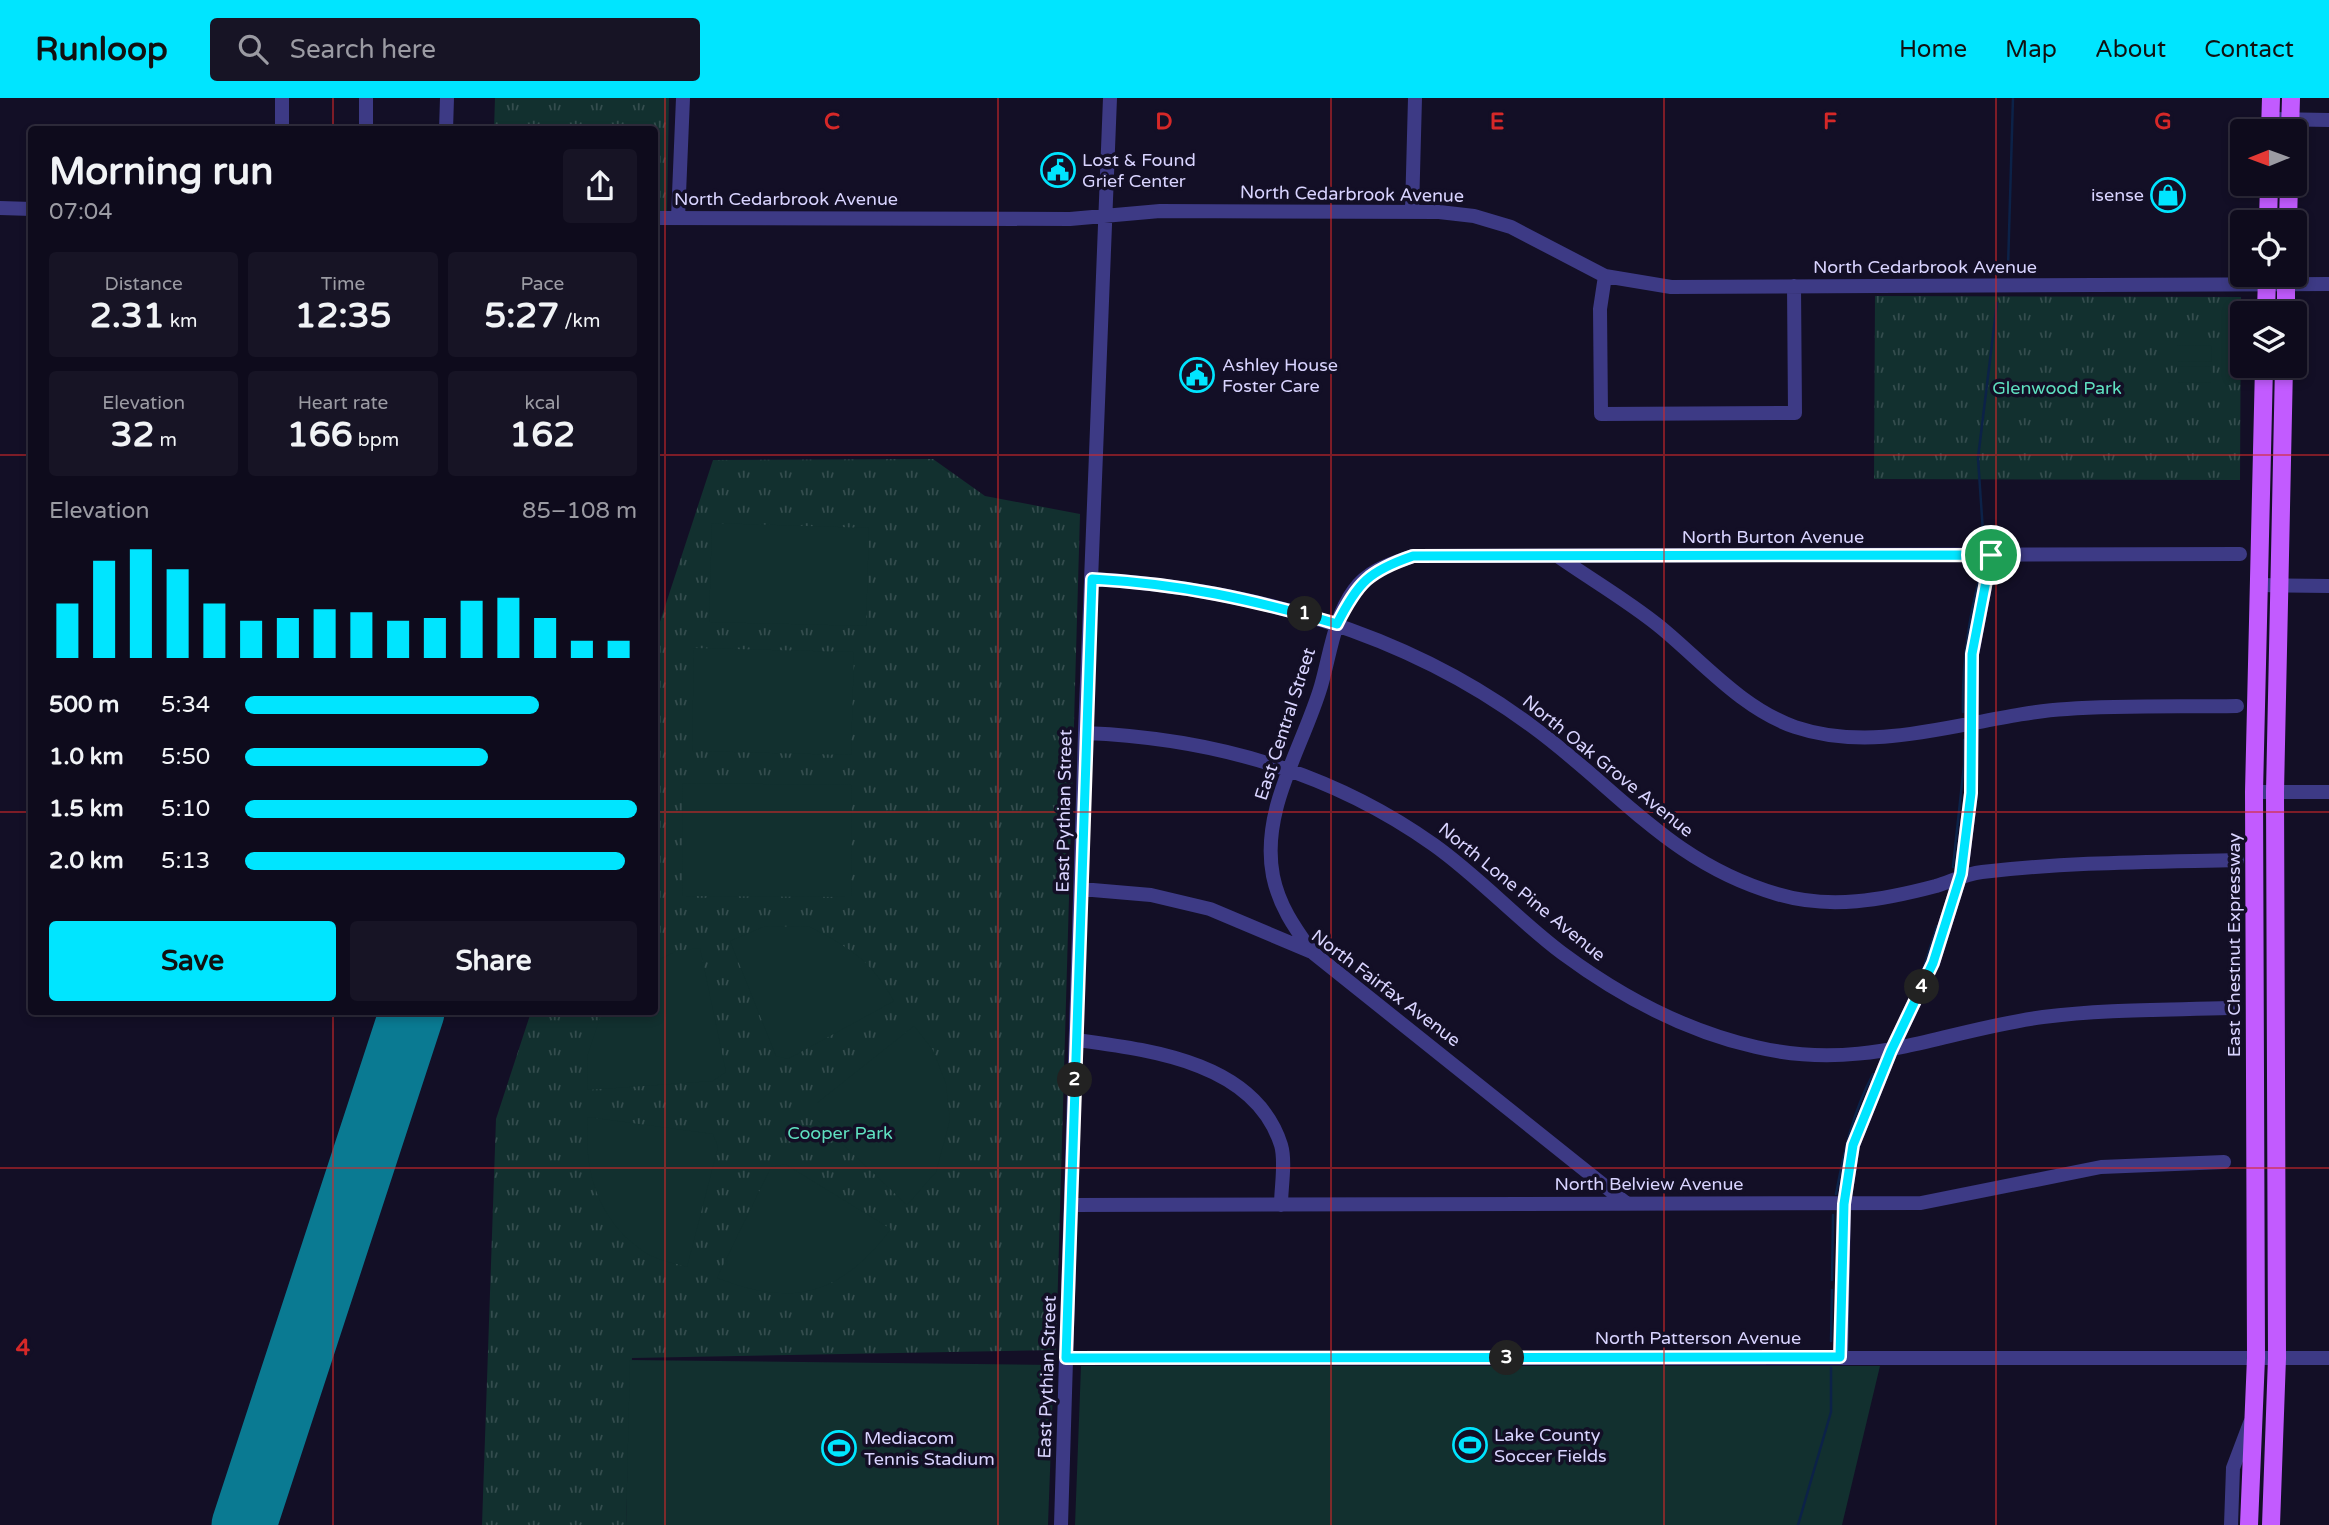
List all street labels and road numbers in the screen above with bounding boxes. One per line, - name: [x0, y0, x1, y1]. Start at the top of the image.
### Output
- street label: North Cedarbrook Avenue: [1240, 181, 1464, 207]
- street label: North Cedarbrook Avenue: [674, 188, 898, 210]
- street label: North Cedarbrook Avenue: [1813, 256, 2037, 278]
- street label: North Burton Avenue: [1682, 526, 1864, 548]
- street label: East Central Street: [1250, 645, 1320, 803]
- street label: North Oak Grove Avenue: [1518, 690, 1698, 842]
- street label: East Pythian Street: [1052, 729, 1076, 893]
- street label: North Lone Pine Avenue: [1434, 818, 1610, 966]
- street label: East Chestnut Expressway: [2223, 832, 2245, 1057]
- street label: North Fairfax Avenue: [1307, 925, 1465, 1051]
- street label: North Belview Avenue: [1554, 1173, 1744, 1195]
- street label: East Pythian Street: [1033, 1295, 1061, 1459]
- street label: North Patterson Avenue: [1595, 1327, 1801, 1349]

